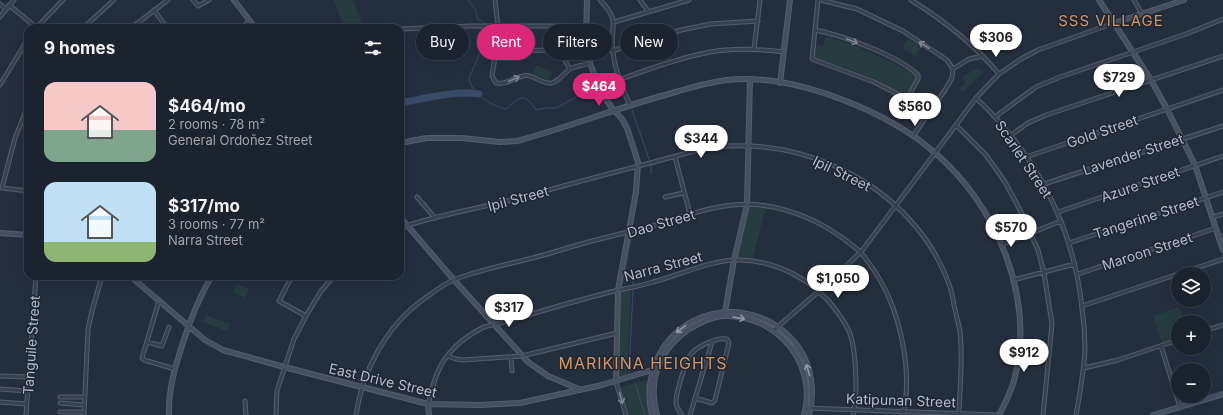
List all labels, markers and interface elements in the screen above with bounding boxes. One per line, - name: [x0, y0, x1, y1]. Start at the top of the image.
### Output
- district label: SSS VILLAGE: [1058, 11, 1164, 30]
- chip: Buy: [416, 24, 469, 60]
- chip: Rent: [477, 24, 535, 60]
- chip: Filters: [543, 24, 612, 60]
- chip: New: [620, 24, 678, 60]
- pin: $306: [972, 24, 1020, 58]
- text: $306: [979, 29, 1013, 45]
- icon: filters: [362, 37, 384, 59]
- text: 9 homes: [44, 38, 115, 58]
- one-way arrow: [846, 38, 858, 46]
- one-way arrow: [918, 41, 929, 49]
- pin: $729: [1095, 64, 1143, 98]
- text: $729: [1103, 69, 1135, 85]
- pin: $464: [575, 73, 623, 107]
- one-way arrow: [508, 75, 520, 83]
- text: $464: [582, 78, 616, 94]
- pin: $560: [891, 93, 939, 127]
- text: $464/mo: [168, 96, 246, 116]
- icon: home: [76, 98, 124, 146]
- text: $560: [898, 98, 932, 114]
- street label: Gold Street: [1064, 111, 1140, 151]
- text: 2 rooms · 78 m²: [168, 116, 265, 132]
- street label: Scarlet Street: [992, 117, 1056, 201]
- pin: $344: [677, 125, 725, 159]
- text: $344: [684, 130, 718, 146]
- street label: Lavender Street: [1080, 130, 1186, 178]
- text: General Ordoñez Street: [168, 132, 313, 148]
- street label: Ipil Street: [810, 152, 874, 195]
- street label: Azure Street: [1098, 162, 1182, 205]
- street label: Ipil Street: [486, 182, 551, 214]
- street label: Tangerine Street: [1091, 192, 1201, 242]
- text: $317/mo: [168, 196, 240, 216]
- icon: home: [76, 198, 124, 246]
- street label: Dao Street: [625, 205, 697, 241]
- pin: $570: [987, 214, 1035, 248]
- text: 3 rooms · 77 m²: [168, 216, 265, 232]
- text: $570: [995, 219, 1027, 235]
- street label: Maroon Street: [1100, 228, 1195, 274]
- text: Narra Street: [168, 232, 243, 248]
- street label: Narra Street: [622, 247, 704, 285]
- pin: $1,050: [805, 265, 871, 299]
- map controls: [1171, 267, 1211, 403]
- button: layers: [1171, 267, 1211, 307]
- text: $1,050: [816, 270, 860, 286]
- street label: Tanguile Street: [19, 294, 43, 395]
- pin: $317: [485, 294, 533, 328]
- text: $317: [494, 299, 524, 315]
- one-way arrow: [732, 314, 745, 322]
- button: +: [1171, 315, 1211, 355]
- one-way arrow: [676, 325, 687, 333]
- pin: $912: [1000, 339, 1048, 373]
- text: $912: [1009, 344, 1039, 360]
- district label: MARIKINA HEIGHTS: [559, 353, 727, 373]
- street label: East Drive Street: [327, 359, 439, 401]
- button: −: [1171, 363, 1211, 403]
- one-way arrow: [804, 364, 812, 377]
- street label: Katipunan Street: [846, 390, 957, 410]
- one-way arrow: [618, 392, 625, 405]

